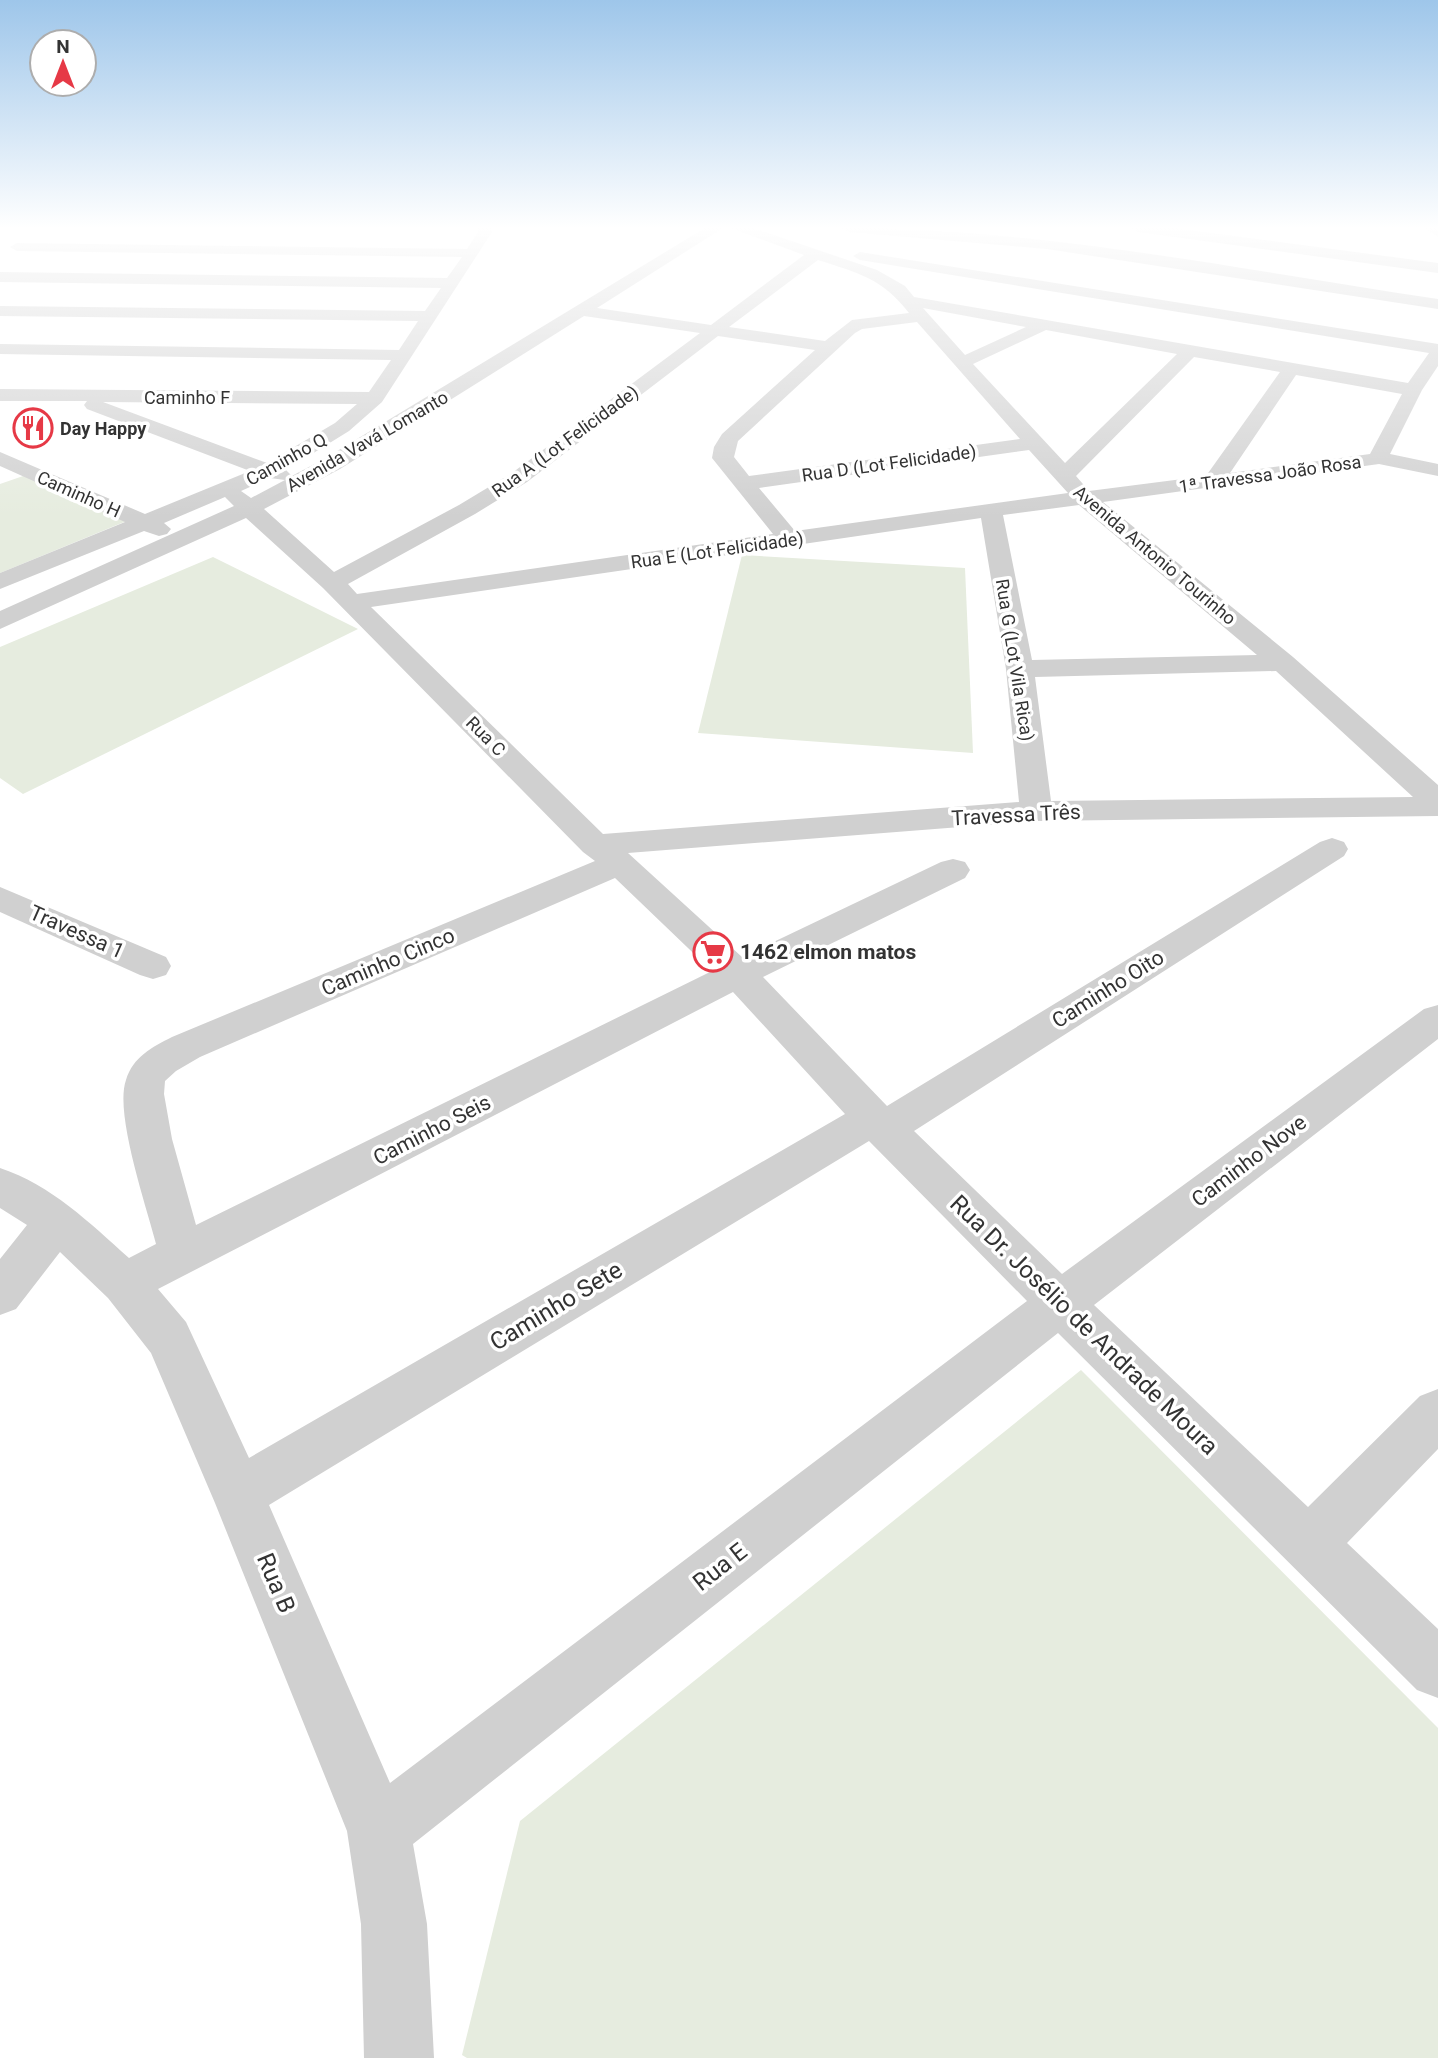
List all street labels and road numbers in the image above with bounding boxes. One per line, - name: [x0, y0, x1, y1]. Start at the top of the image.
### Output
- street label: Rua A (Lot Felicidade): [488, 381, 643, 502]
- street label: Avenida Vavá Lomanto: [282, 386, 452, 496]
- street label: Caminho F: [144, 387, 230, 408]
- street label: Caminho Q: [242, 428, 330, 490]
- street label: Rua D (Lot Felicidade): [800, 440, 978, 487]
- street label: 1ª Travessa João Rosa: [1177, 451, 1363, 497]
- street label: Caminho H: [34, 466, 124, 522]
- street label: Avenida Antonio Tourinho: [1070, 481, 1240, 629]
- street label: Rua E (Lot Felicidade): [629, 527, 805, 574]
- street label: Rua G (Lot Vila Rica): [991, 577, 1038, 743]
- street label: Rua C: [462, 712, 510, 760]
- street label: Travessa Três: [951, 800, 1081, 830]
- street label: Travessa 1: [26, 900, 128, 964]
- street label: Caminho Cinco: [318, 923, 458, 1001]
- street label: Caminho Oito: [1048, 945, 1168, 1033]
- street label: Caminho Seis: [369, 1090, 495, 1170]
- street label: Caminho Nove: [1187, 1110, 1311, 1212]
- street label: Rua Dr. Josélio de Andrade Moura: [944, 1189, 1224, 1461]
- street label: Caminho Sete: [485, 1256, 627, 1356]
- street label: Rua E: [687, 1537, 753, 1597]
- street label: Rua B: [251, 1549, 301, 1617]

